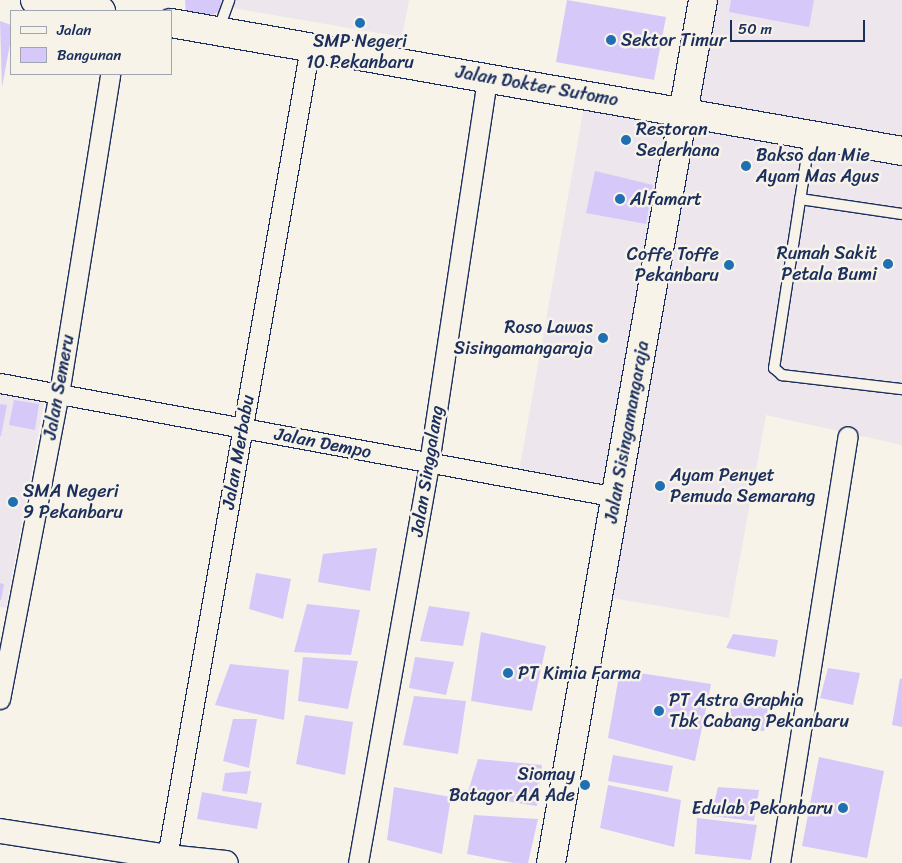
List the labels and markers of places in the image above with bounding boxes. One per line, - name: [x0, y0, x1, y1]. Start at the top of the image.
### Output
- marker: SMP Negeri 10 Pekanbaru: [354, 17, 366, 29]
- place label: Sektor Timur: [621, 29, 726, 51]
- place label: SMP Negeri 10 Pekanbaru: [306, 31, 414, 74]
- marker: Sektor Timur: [605, 34, 617, 46]
- place label: Restoran Sederhana: [636, 119, 720, 162]
- marker: Restoran Sederhana: [620, 134, 632, 146]
- place label: Bakso dan Mie Ayam Mas Agus: [756, 145, 880, 188]
- marker: Bakso dan Mie Ayam Mas Agus: [740, 160, 752, 172]
- place label: Alfamart: [630, 188, 702, 210]
- marker: Alfamart: [614, 193, 626, 205]
- place label: Rumah Sakit Petala Bumi: [777, 243, 877, 286]
- place label: Coffe Toffe Pekanbaru: [626, 244, 719, 286]
- marker: Rumah Sakit Petala Bumi: [881, 257, 895, 271]
- marker: Coffe Toffe Pekanbaru: [723, 259, 735, 271]
- place label: Roso Lawas Sisingamangaraja: [454, 317, 593, 359]
- marker: Roso Lawas Sisingamangaraja: [597, 332, 609, 344]
- place label: Ayam Penyet Pemuda Semarang: [670, 465, 816, 508]
- marker: Ayam Penyet Pemuda Semarang: [654, 480, 666, 492]
- place label: SMA Negeri 9 Pekanbaru: [23, 481, 123, 524]
- marker: SMA Negeri 9 Pekanbaru: [7, 496, 19, 508]
- place label: PT Kimia Farma: [518, 662, 641, 684]
- marker: PT Kimia Farma: [502, 667, 514, 679]
- place label: PT Astra Graphia Tbk Cabang Pekanbaru: [669, 690, 850, 732]
- marker: PT Astra Graphia Tbk Cabang Pekanbaru: [653, 705, 665, 717]
- place label: Siomay Batagor AA Ade: [449, 764, 575, 806]
- marker: Siomay Batagor AA Ade: [579, 779, 591, 791]
- place label: Edulab Pekanbaru: [691, 797, 833, 819]
- marker: Edulab Pekanbaru: [837, 802, 849, 814]

